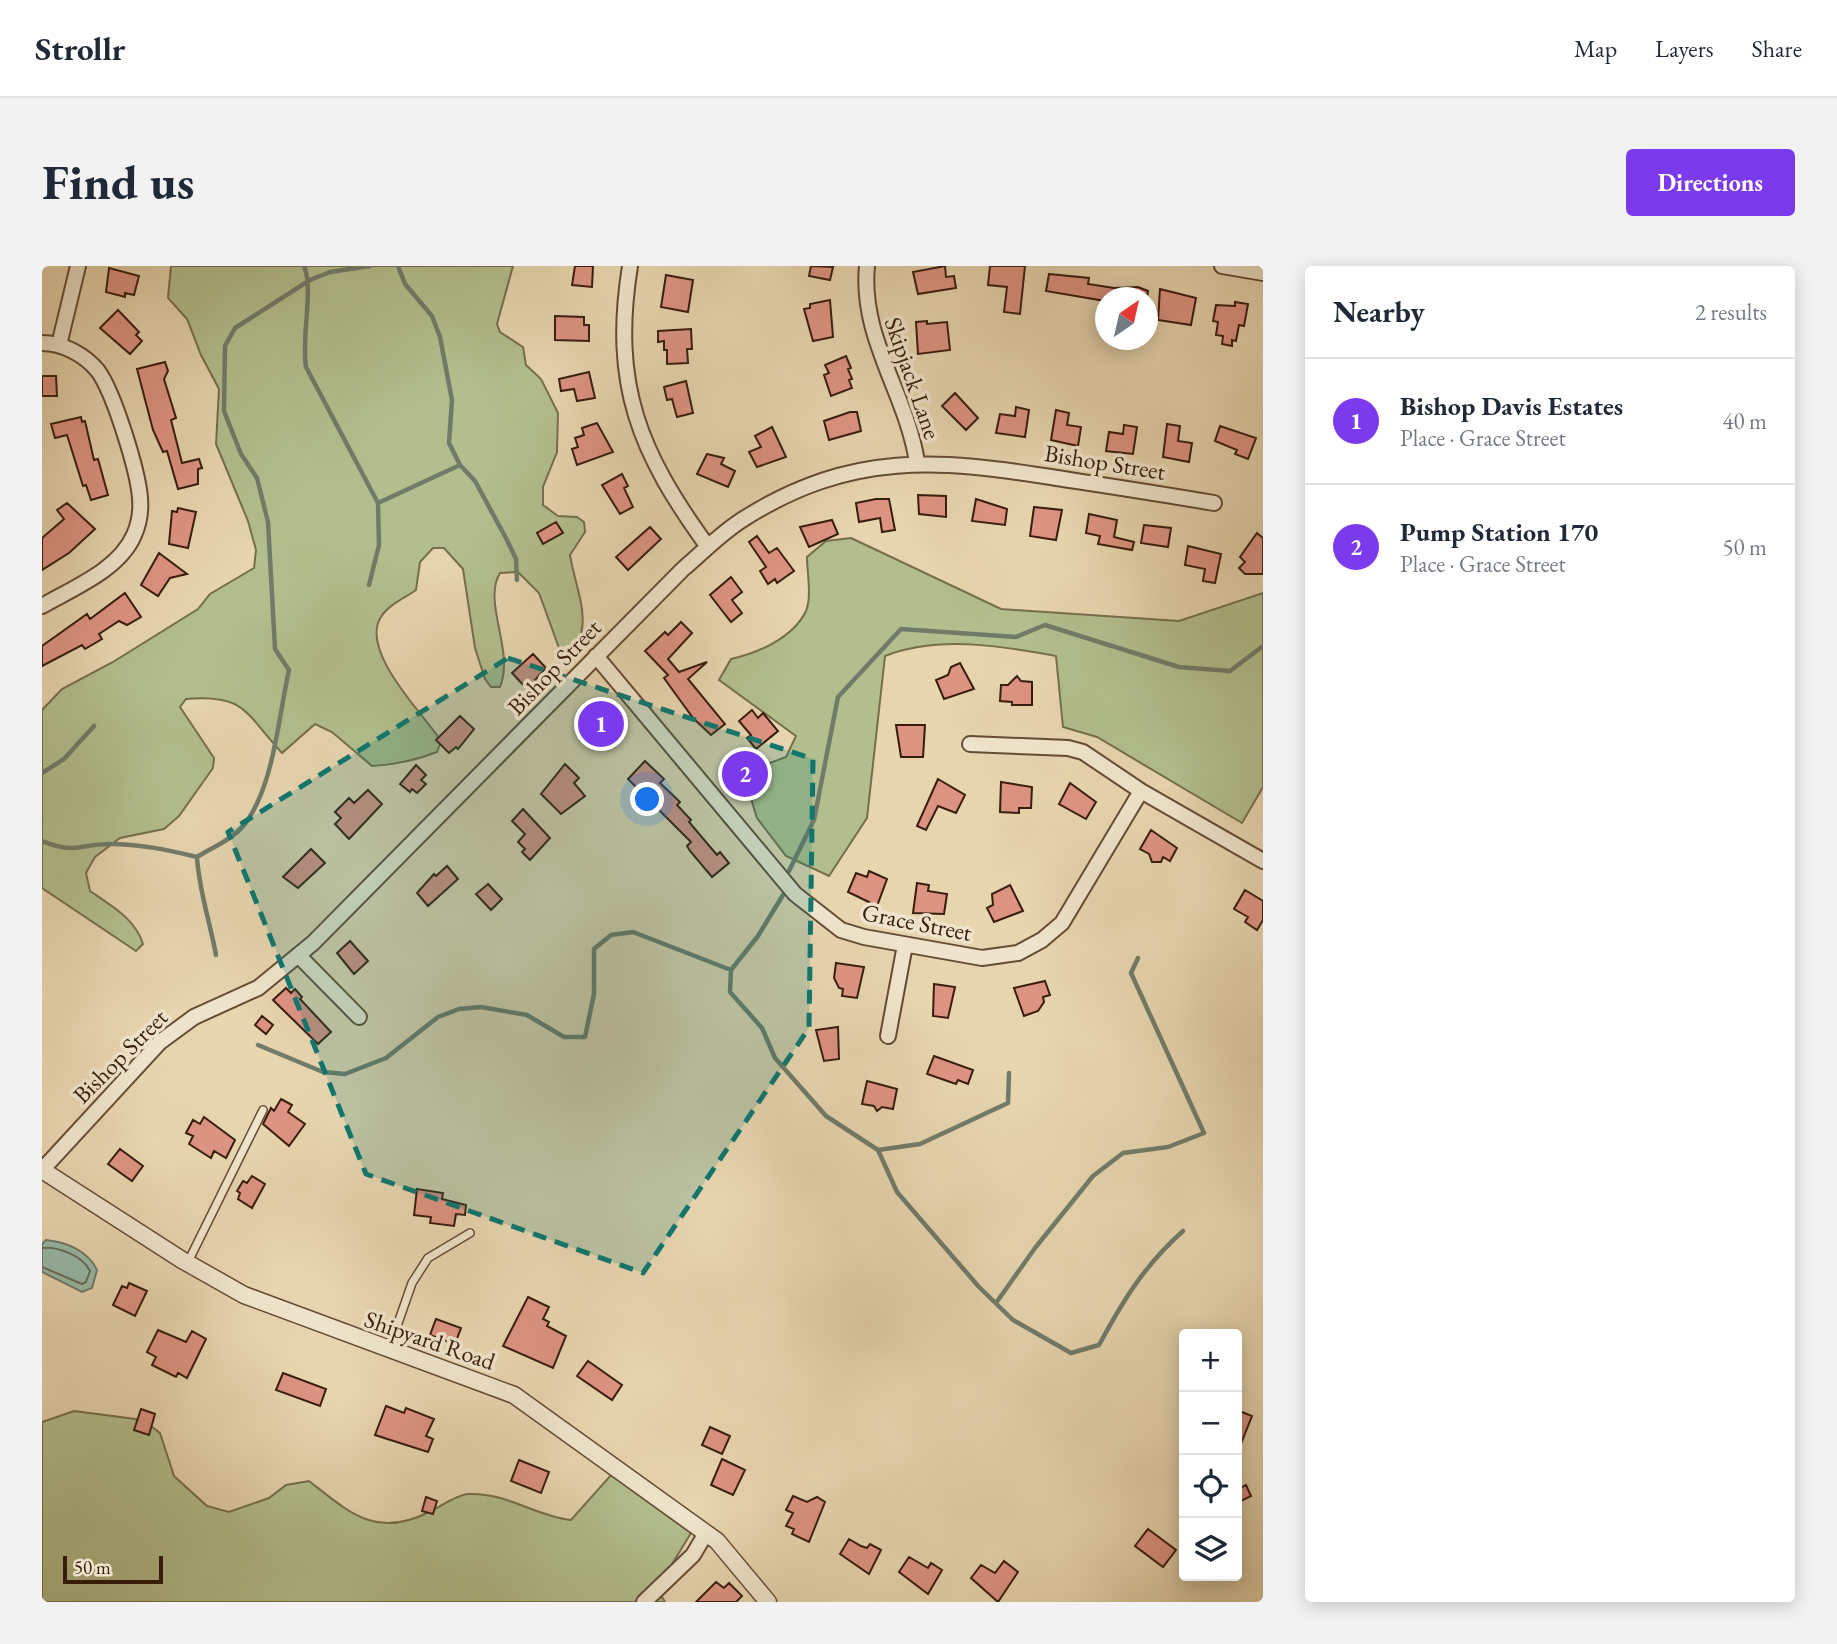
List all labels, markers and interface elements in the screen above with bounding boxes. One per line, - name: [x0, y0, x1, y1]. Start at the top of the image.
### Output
- text: Strollr: [35, 27, 126, 70]
- text: Map: [1574, 33, 1617, 64]
- text: Layers: [1655, 33, 1714, 64]
- text: Share: [1752, 33, 1802, 64]
- button: Directions: [1626, 149, 1795, 216]
- text: Find us: [42, 150, 194, 214]
- north arrow: [1095, 287, 1158, 350]
- text: Nearby: [1333, 292, 1425, 331]
- text: 2 results: [1695, 297, 1767, 327]
- street label: Skipjack Lane: [878, 313, 948, 443]
- text: Bishop Davis Estates: [1400, 389, 1623, 423]
- text: 1: [1350, 406, 1362, 436]
- text: 40 m: [1722, 406, 1767, 436]
- text: Place · Grace Street: [1400, 423, 1566, 453]
- street label: Bishop Street: [1042, 437, 1168, 487]
- text: Pump Station 170: [1400, 515, 1598, 549]
- text: 2: [1350, 532, 1362, 562]
- text: 50 m: [1722, 532, 1767, 562]
- text: Place · Grace Street: [1400, 549, 1566, 579]
- street label: Bishop Street: [500, 612, 608, 722]
- pin: 1: [578, 698, 624, 750]
- pin: 2: [722, 748, 768, 800]
- your location: [630, 782, 664, 816]
- street label: Grace Street: [859, 896, 975, 948]
- street label: Bishop Street: [66, 1002, 174, 1110]
- street label: Shipyard Road: [361, 1303, 500, 1377]
- map controls: [1179, 1329, 1242, 1581]
- button: +: [1179, 1329, 1242, 1392]
- button: −: [1179, 1392, 1242, 1455]
- button: locate: [1179, 1455, 1242, 1518]
- button: layers: [1179, 1518, 1242, 1581]
- scale bar: [63, 1553, 163, 1585]
- text: 50 m: [74, 1555, 111, 1580]

